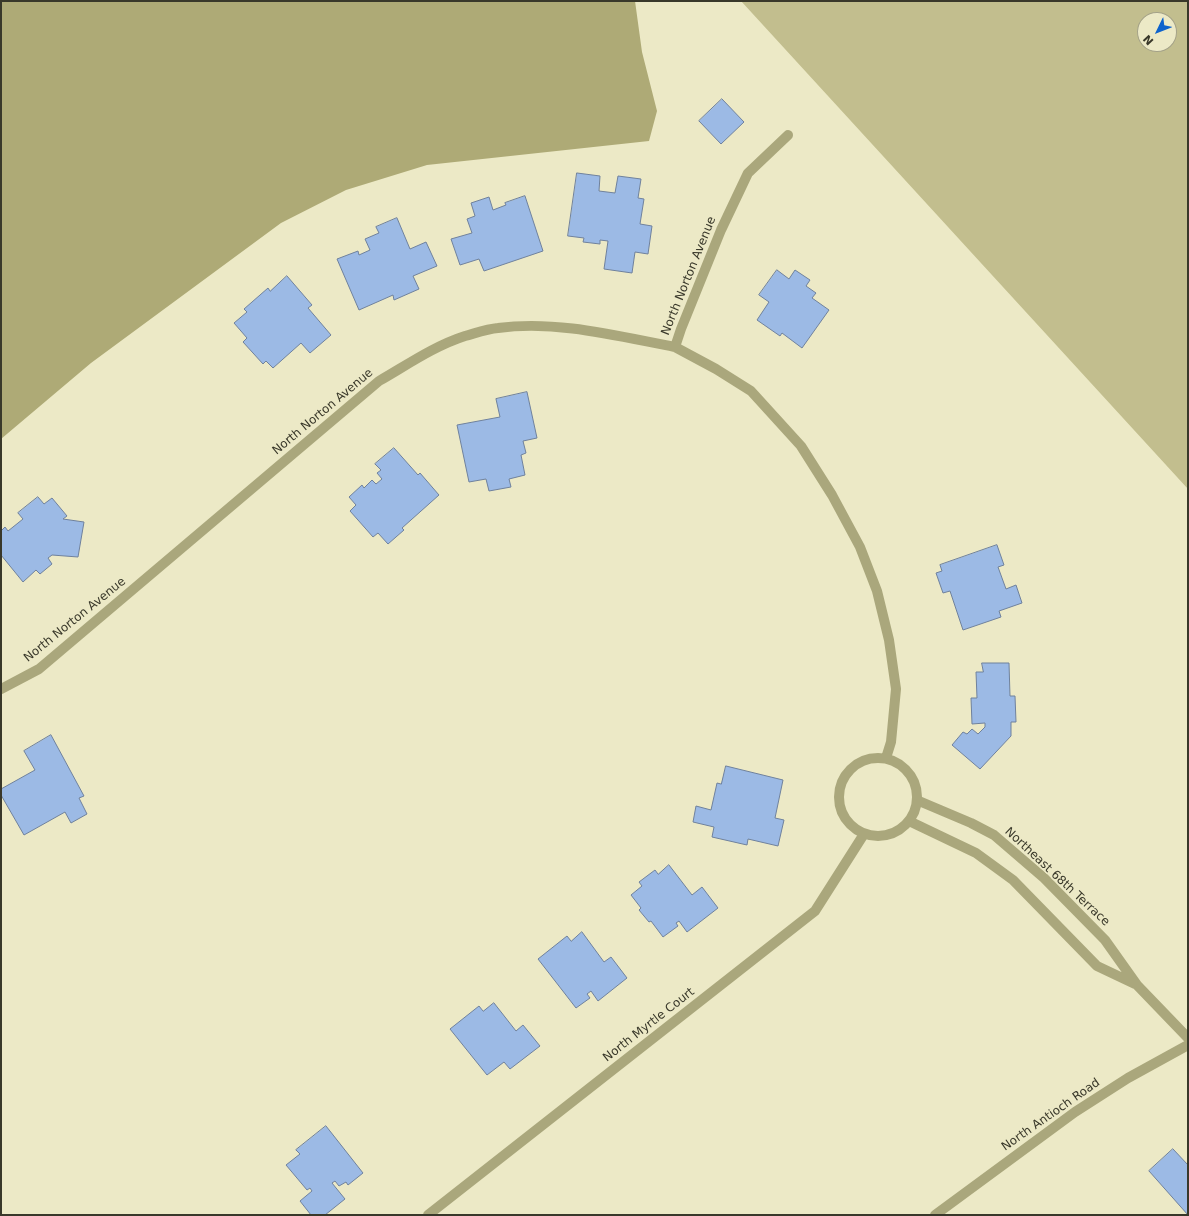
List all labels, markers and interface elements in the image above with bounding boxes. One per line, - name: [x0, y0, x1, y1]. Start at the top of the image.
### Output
- north arrow: [1137, 12, 1177, 52]
- text: N: [1141, 32, 1156, 48]
- street label: North Norton Avenue: [659, 215, 719, 337]
- street label: North Norton Avenue: [270, 366, 376, 458]
- street label: North Norton Avenue: [21, 575, 129, 665]
- street label: Northeast 68th Terrace: [1002, 825, 1112, 929]
- street label: North Myrtle Court: [600, 985, 698, 1065]
- street label: North Antioch Road: [999, 1076, 1103, 1154]

